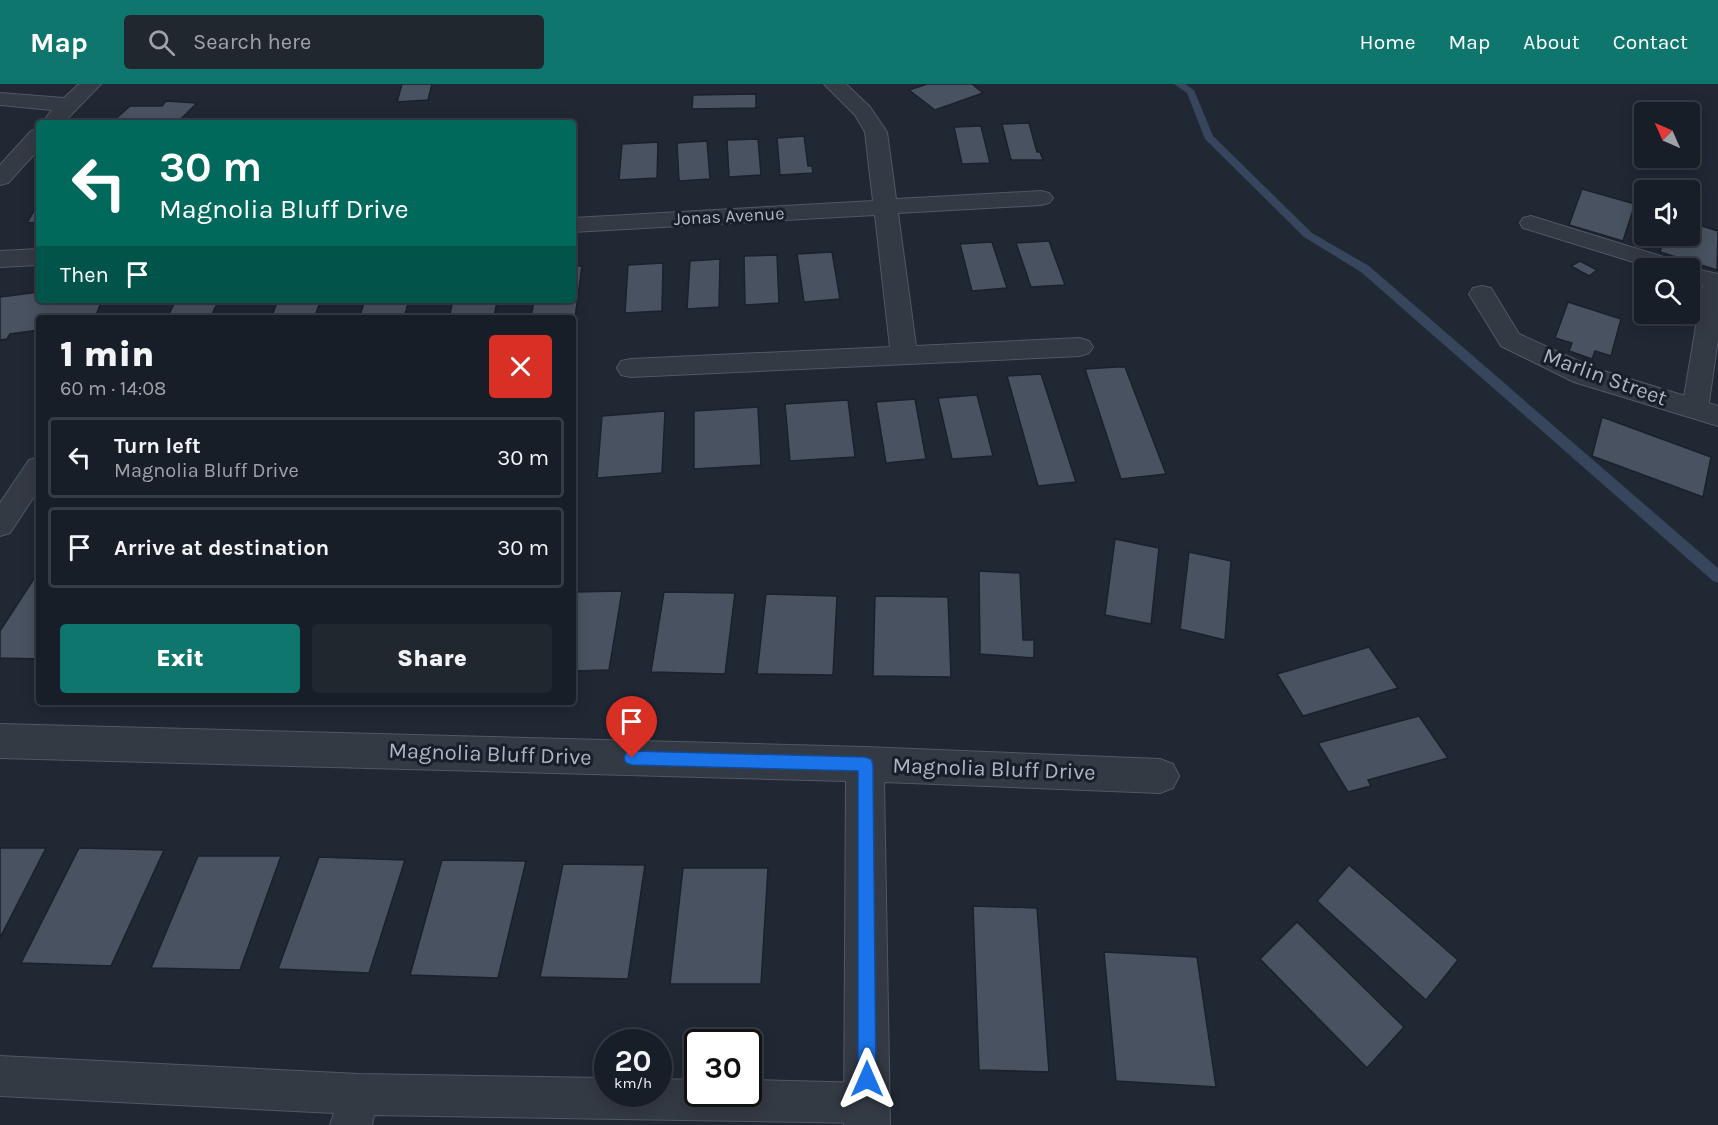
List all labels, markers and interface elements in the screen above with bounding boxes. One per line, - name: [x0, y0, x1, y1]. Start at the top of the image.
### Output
- search box: [124, 15, 544, 69]
- text: Map: [30, 26, 88, 59]
- icon: search: [145, 26, 178, 59]
- text: Search here: [193, 29, 311, 55]
- text: Home: [1360, 30, 1416, 54]
- text: Map: [1449, 30, 1490, 54]
- text: About: [1523, 30, 1580, 54]
- text: Contact: [1613, 30, 1688, 54]
- north arrow: [1634, 102, 1700, 168]
- map controls: [1634, 102, 1700, 324]
- text: 30 m: [159, 142, 262, 192]
- icon: left: [60, 144, 138, 222]
- button: sound: [1634, 180, 1700, 246]
- text: Magnolia Bluff Drive: [159, 193, 409, 225]
- street label: Jonas Avenue: [673, 202, 785, 230]
- icon: arrive: [121, 258, 154, 291]
- button: search: [1634, 258, 1700, 324]
- text: Then: [60, 262, 109, 288]
- text: 1 min: [60, 333, 154, 375]
- button: close: [489, 335, 552, 398]
- street label: Marlin Street: [1539, 342, 1671, 412]
- text: 60 m · 14:08: [60, 377, 166, 400]
- text: Turn left: [114, 433, 201, 459]
- icon: left: [63, 441, 96, 474]
- text: 30 m: [497, 445, 549, 471]
- text: Magnolia Bluff Drive: [114, 459, 299, 482]
- icon: arrive: [63, 531, 96, 564]
- text: Arrive at destination: [114, 535, 329, 561]
- text: 30 m: [497, 535, 549, 561]
- button: Exit: [60, 624, 300, 693]
- button: Share: [312, 624, 552, 693]
- pin: [606, 696, 657, 758]
- icon: arrive: [615, 705, 648, 738]
- street label: Magnolia Bluff Drive: [388, 737, 592, 771]
- street label: Magnolia Bluff Drive: [892, 752, 1096, 786]
- speed limit sign: 30: [684, 1029, 762, 1107]
- text: 20: [614, 1043, 652, 1079]
- position arrow: [835, 1047, 899, 1111]
- text: km/h: [614, 1074, 652, 1092]

